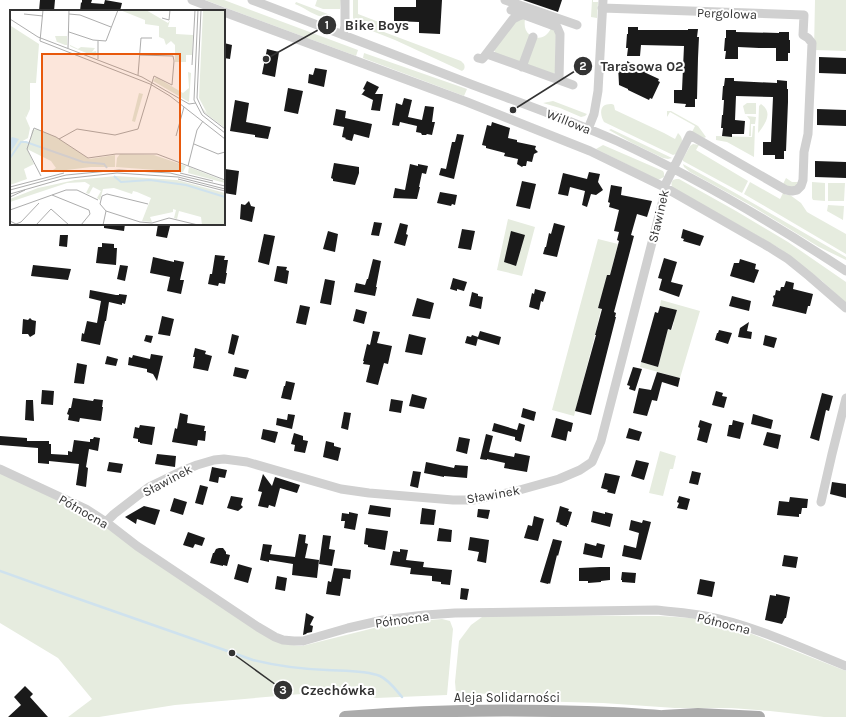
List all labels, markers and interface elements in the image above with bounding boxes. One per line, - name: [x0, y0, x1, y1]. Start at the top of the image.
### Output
- street label: Pergolowa: [697, 5, 757, 22]
- inset map: [10, 10, 225, 225]
- callout: Bike Boys: [317, 12, 417, 38]
- text: Bike Boys: [345, 17, 409, 34]
- text: 1: [325, 18, 329, 32]
- callout: Tarasowa 02: [573, 53, 692, 79]
- text: Tarasowa 02: [601, 58, 683, 75]
- text: 2: [579, 59, 587, 73]
- street label: Willowa: [544, 106, 593, 137]
- street label: Sławinek: [645, 188, 672, 244]
- street label: Sławinek: [140, 461, 195, 500]
- street label: Sławinek: [465, 482, 521, 507]
- street label: Północna: [56, 491, 111, 532]
- street label: Północna: [374, 608, 430, 631]
- street label: Północna: [696, 610, 752, 637]
- callout: Czechówka: [273, 677, 383, 703]
- text: Czechówka: [301, 682, 375, 699]
- text: 3: [279, 683, 287, 697]
- street label: Aleja Solidarności: [454, 690, 560, 705]

